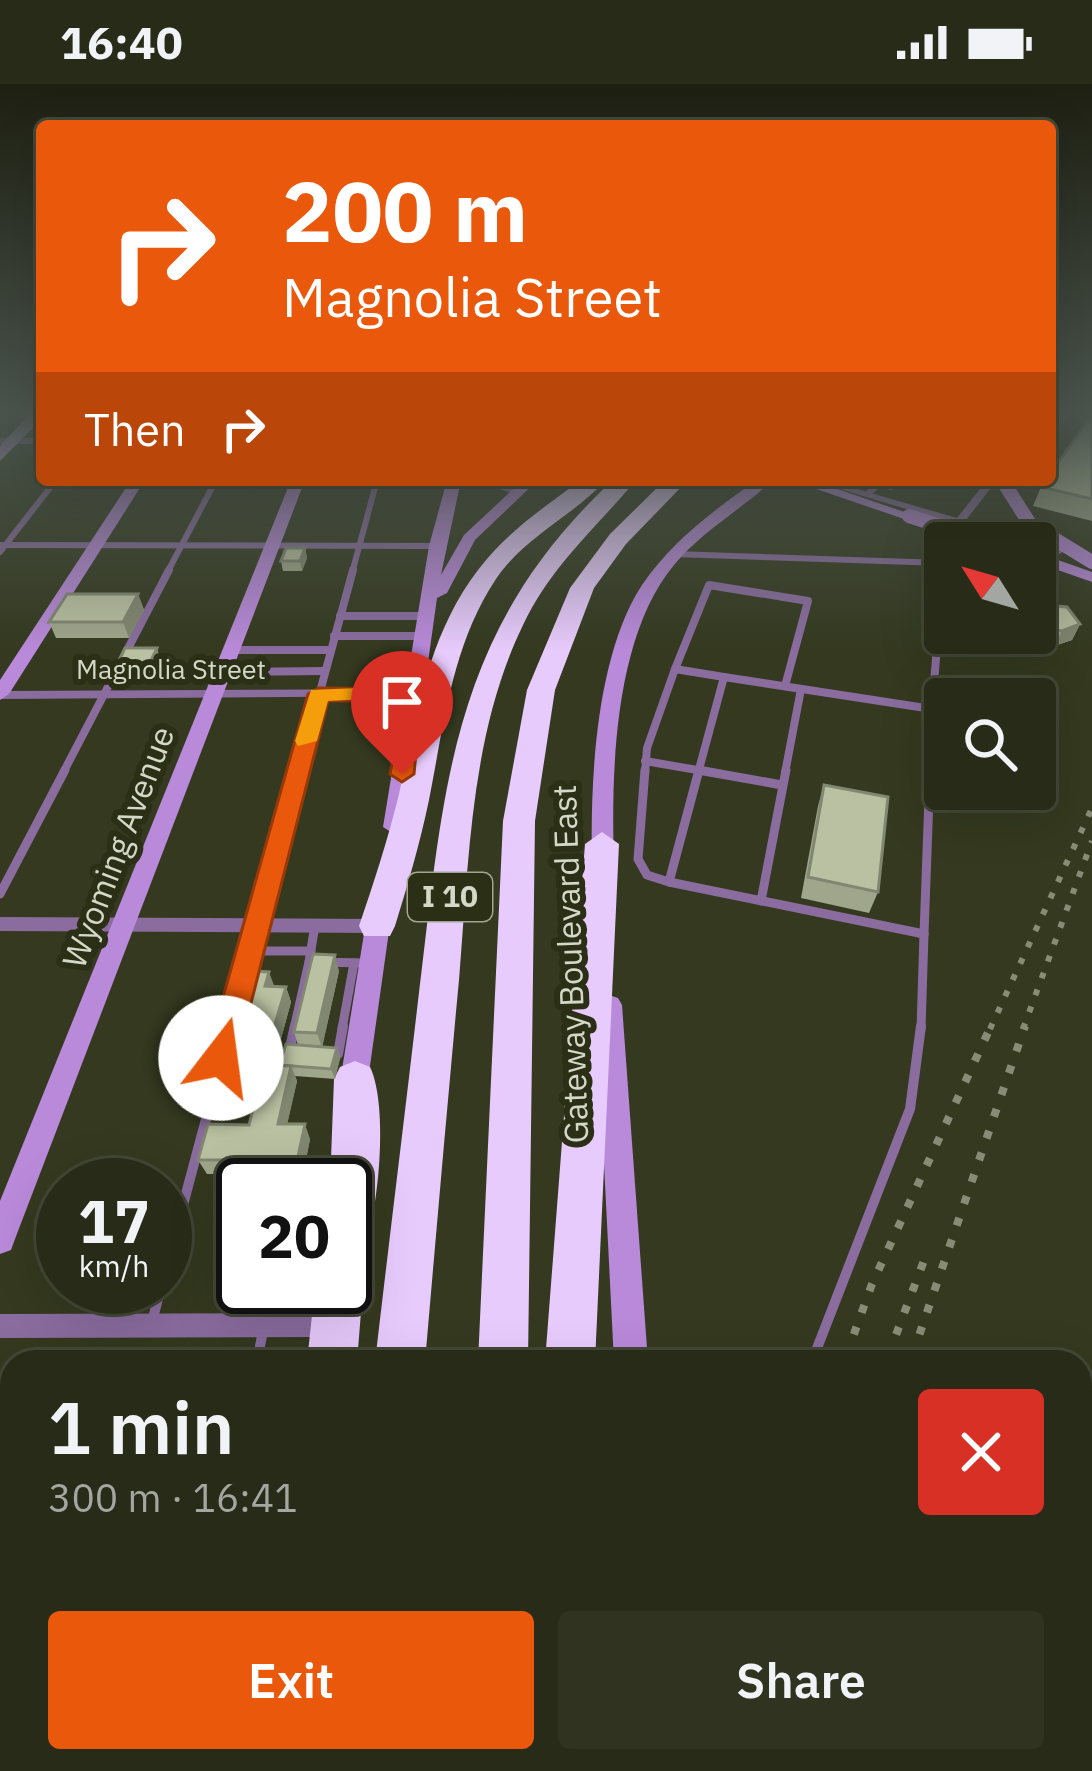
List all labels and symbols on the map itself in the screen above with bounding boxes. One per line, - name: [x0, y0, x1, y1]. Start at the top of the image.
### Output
- north arrow: [924, 522, 1056, 654]
- street label: Magnolia Street: [76, 651, 266, 686]
- pin: [351, 651, 453, 774]
- street label: Wyoming Avenue: [52, 720, 183, 974]
- street label: Gateway Boulevard East: [542, 784, 597, 1144]
- road number: I 10: [408, 873, 492, 921]
- position arrow: [158, 995, 284, 1121]
- speed limit sign: 20: [216, 1158, 372, 1314]

